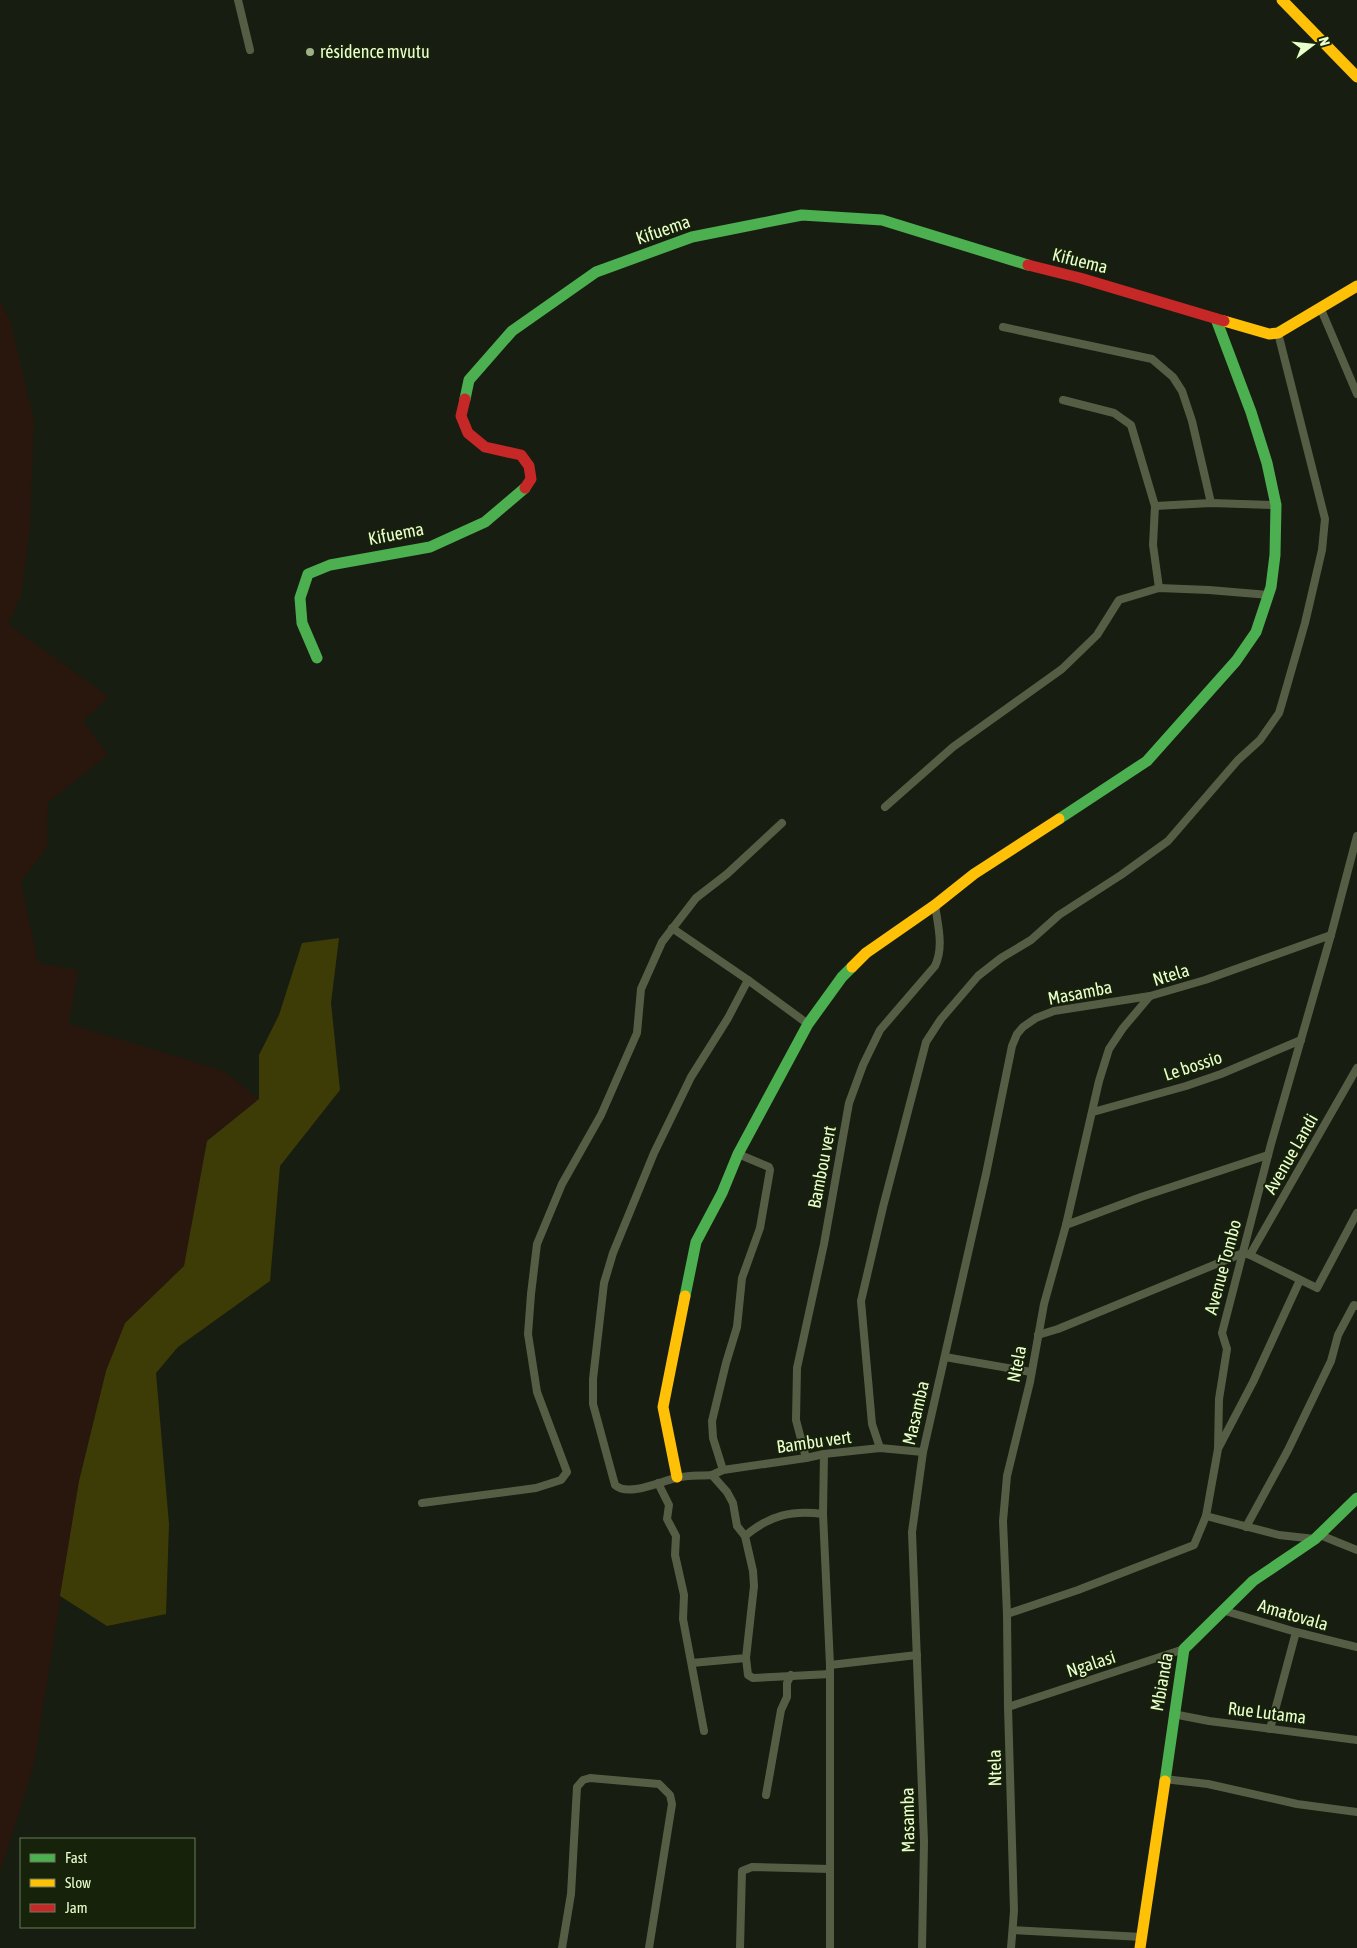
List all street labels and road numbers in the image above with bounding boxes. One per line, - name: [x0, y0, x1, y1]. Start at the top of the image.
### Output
- street label: Kifuema: [633, 210, 693, 249]
- street label: Kifuema: [1050, 244, 1110, 277]
- street label: Kifuema: [366, 518, 425, 549]
- street label: Ntela: [1150, 959, 1192, 990]
- street label: Masamba: [1046, 976, 1114, 1009]
- street label: Le bossio: [1161, 1046, 1225, 1085]
- street label: Avenue Landi: [1259, 1110, 1322, 1198]
- street label: Bambou vert: [803, 1124, 840, 1210]
- street label: Avenue Tombo: [1200, 1217, 1245, 1317]
- street label: Ntela: [1003, 1344, 1030, 1384]
- street label: Masamba: [898, 1379, 933, 1447]
- street label: Bambu vert: [775, 1426, 853, 1457]
- street label: Amatovala: [1256, 1594, 1331, 1635]
- street label: Ngalasi: [1064, 1646, 1118, 1681]
- street label: Mbianda: [1146, 1651, 1177, 1713]
- street label: Rue Lutama: [1227, 1697, 1307, 1728]
- street label: Ntela: [984, 1749, 1005, 1787]
- street label: Masamba: [896, 1787, 919, 1853]

